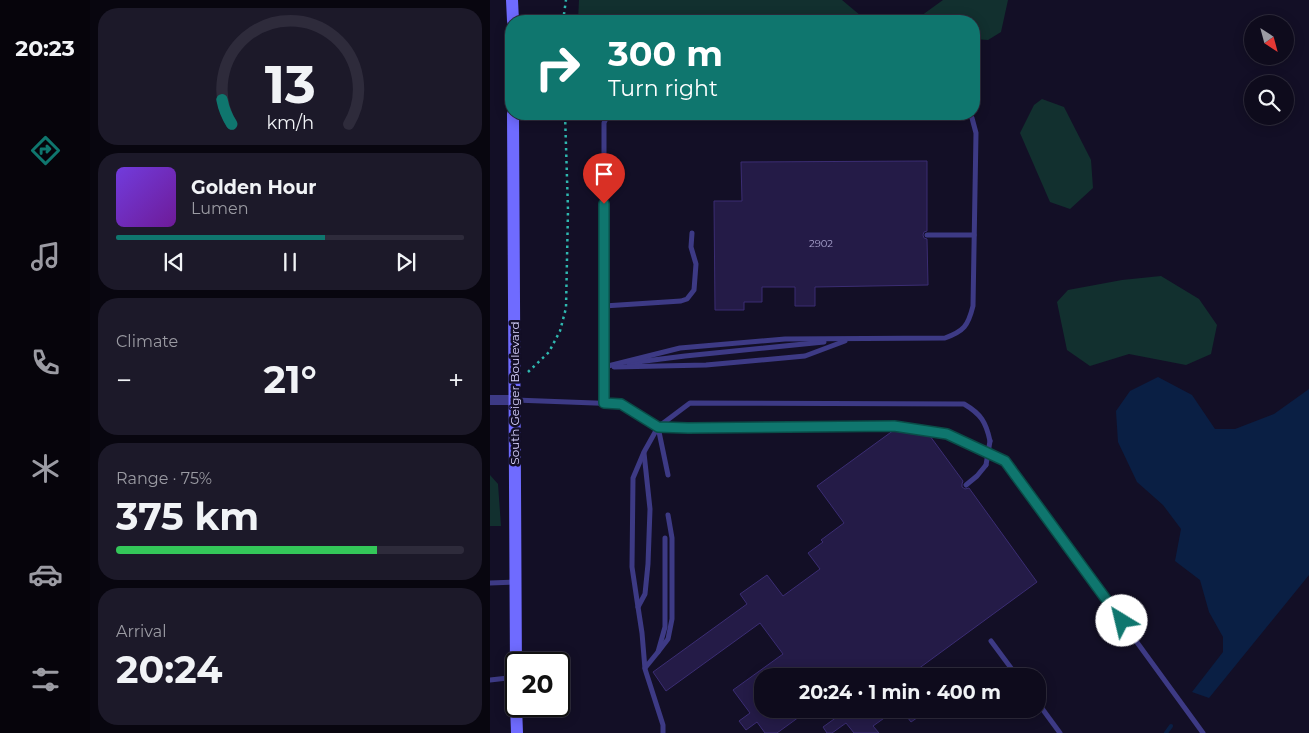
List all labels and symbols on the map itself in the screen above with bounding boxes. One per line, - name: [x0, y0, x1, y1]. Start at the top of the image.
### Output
- north arrow: [1244, 15, 1294, 65]
- pin: [583, 153, 625, 204]
- house number: 2902: [809, 237, 833, 250]
- street label: South Geiger Boulevard: [507, 321, 522, 465]
- position arrow: [1095, 594, 1147, 646]
- speed limit sign: 20: [505, 652, 570, 717]

